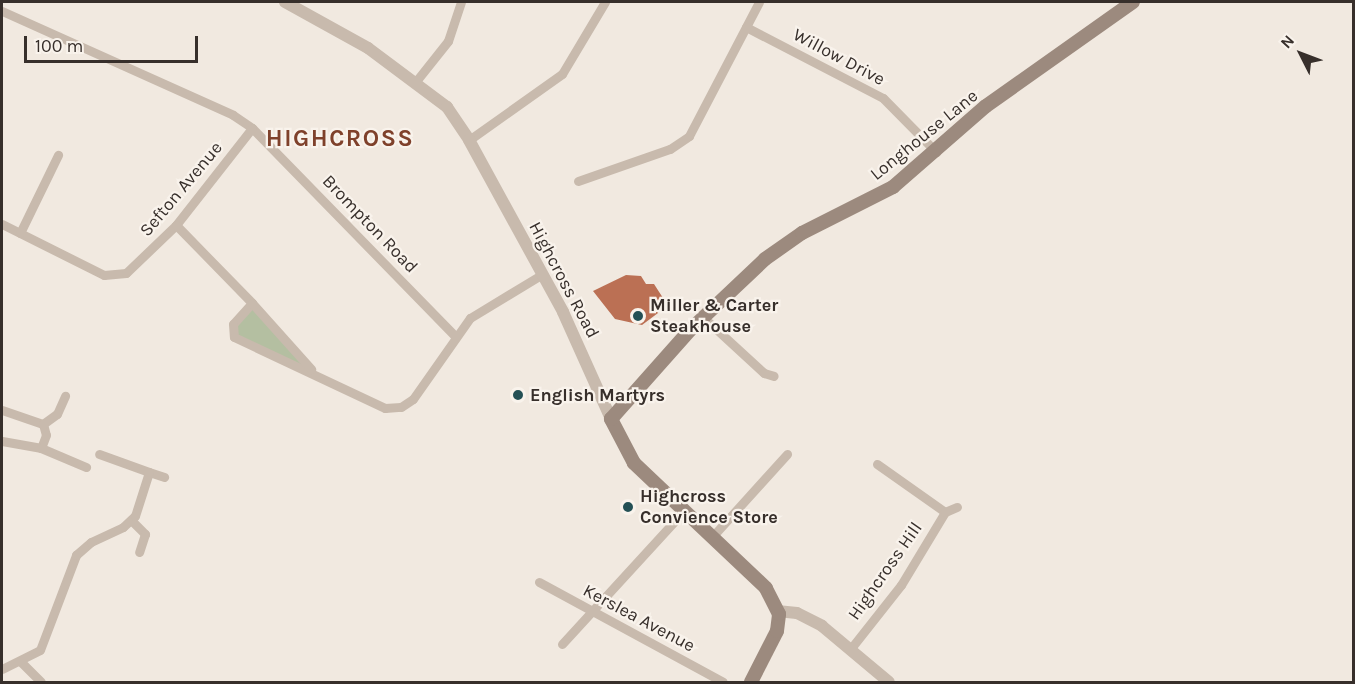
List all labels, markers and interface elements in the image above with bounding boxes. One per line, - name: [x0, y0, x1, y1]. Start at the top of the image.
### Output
- scale bar: [27, 24, 201, 62]
- street label: Willow Drive: [789, 24, 889, 90]
- north arrow: [1271, 24, 1331, 84]
- text: N: [1276, 31, 1298, 52]
- text: 100 m: [35, 35, 83, 57]
- street label: Longhouse Lane: [866, 85, 982, 185]
- district label: HIGHCROSS: [266, 125, 414, 153]
- street label: Sefton Avenue: [135, 137, 227, 241]
- street label: Brompton Road: [318, 170, 422, 278]
- street label: Highcross Road: [524, 218, 604, 342]
- place label: Miller & Carter Steakhouse: [650, 295, 778, 338]
- marker: Miller & Carter Steakhouse: [631, 309, 645, 323]
- place label: English Martyrs: [530, 384, 665, 406]
- marker: English Martyrs: [511, 388, 525, 402]
- place label: Highcross Convience Store: [640, 486, 778, 528]
- marker: Highcross Convience Store: [621, 500, 635, 514]
- street label: Highcross Hill: [843, 518, 927, 624]
- street label: Kerslea Avenue: [579, 579, 699, 657]

